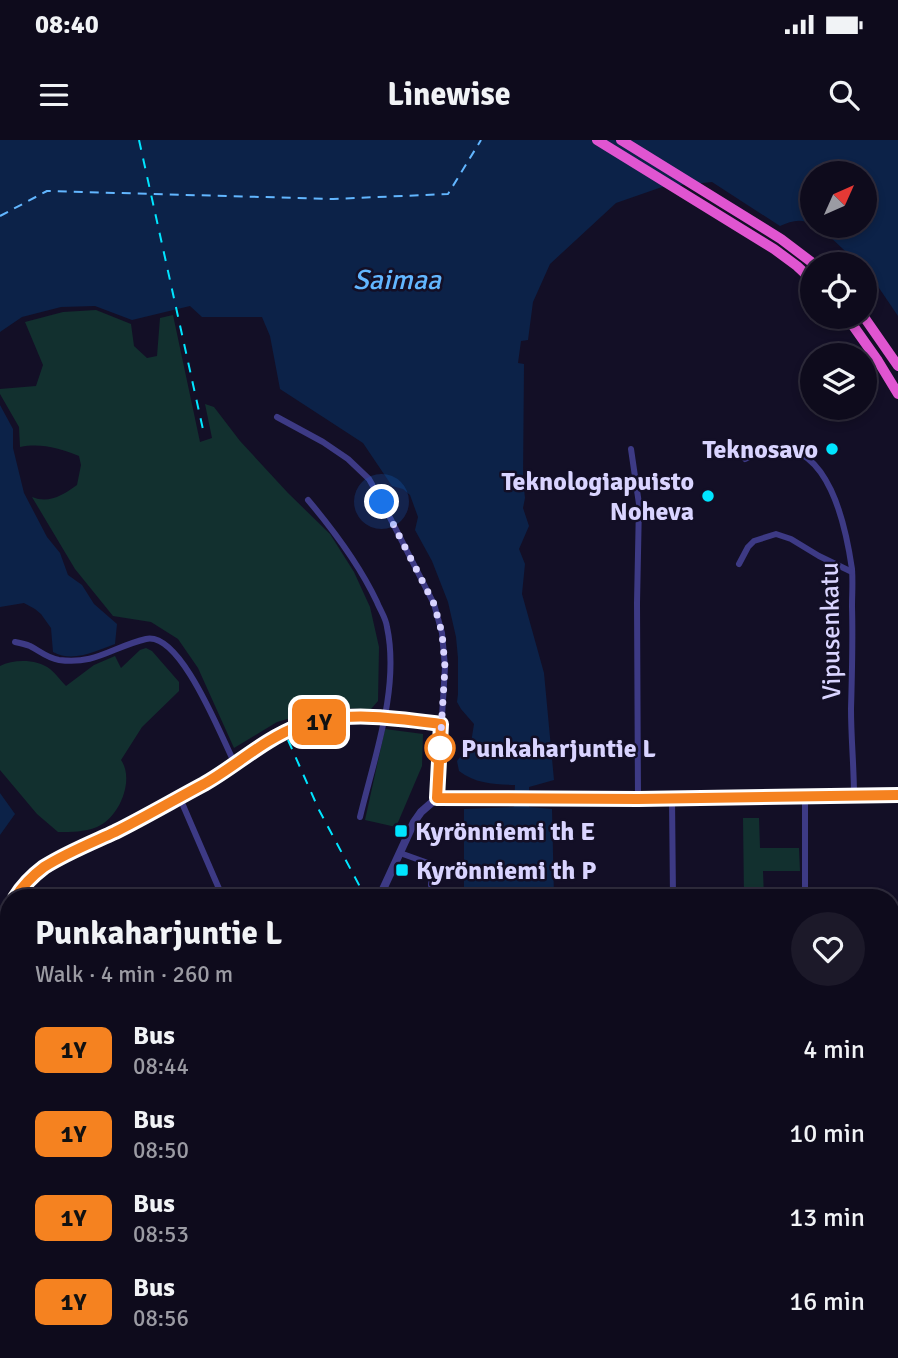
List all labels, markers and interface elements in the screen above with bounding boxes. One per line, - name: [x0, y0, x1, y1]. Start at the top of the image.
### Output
- text: 08:40: [35, 9, 99, 41]
- text: Linewise: [387, 75, 511, 114]
- icon: menu: [35, 76, 73, 114]
- icon: search: [825, 76, 863, 114]
- north arrow: [800, 161, 877, 238]
- map controls: [800, 161, 877, 420]
- button: locate: [800, 252, 877, 329]
- water label: Saimaa: [353, 263, 442, 297]
- button: layers: [800, 343, 877, 420]
- place label: Teknosavo: [702, 434, 818, 466]
- marker: Teknosavo: [824, 441, 840, 457]
- place label: Teknologiapuisto Noheva: [502, 466, 694, 528]
- your location: [364, 484, 399, 519]
- marker: Teknologiapuisto Noheva: [700, 488, 716, 504]
- street label: Vipusenkatu: [814, 562, 848, 700]
- line badge: 1Y: [288, 699, 350, 745]
- text: 1Y: [306, 707, 332, 737]
- marker: Punkaharjuntie L: [425, 733, 455, 763]
- place label: Punkaharjuntie L: [461, 733, 656, 765]
- place label: Kyrönniemi th E: [415, 816, 595, 848]
- marker: Kyrönniemi th E: [393, 823, 409, 839]
- place label: Kyrönniemi th P: [416, 855, 597, 887]
- marker: Kyrönniemi th P: [394, 862, 410, 878]
- button: heart: [791, 912, 865, 986]
- text: Punkaharjuntie L: [35, 913, 282, 954]
- text: Walk · 4 min · 260 m: [35, 960, 233, 989]
- text: Bus: [133, 1020, 175, 1052]
- text: 4 min: [803, 1034, 865, 1066]
- text: 1Y: [61, 1035, 86, 1065]
- text: 08:44: [133, 1052, 189, 1081]
- text: Bus: [133, 1104, 175, 1136]
- text: 10 min: [789, 1118, 865, 1150]
- text: 1Y: [61, 1119, 86, 1149]
- text: 08:50: [133, 1136, 189, 1165]
- text: Bus: [133, 1188, 175, 1220]
- text: 13 min: [789, 1202, 865, 1234]
- text: 1Y: [61, 1203, 86, 1233]
- text: 08:53: [133, 1220, 189, 1249]
- text: Bus: [133, 1272, 175, 1304]
- text: 16 min: [789, 1286, 865, 1318]
- text: 1Y: [61, 1287, 86, 1317]
- text: 08:56: [133, 1304, 189, 1333]

